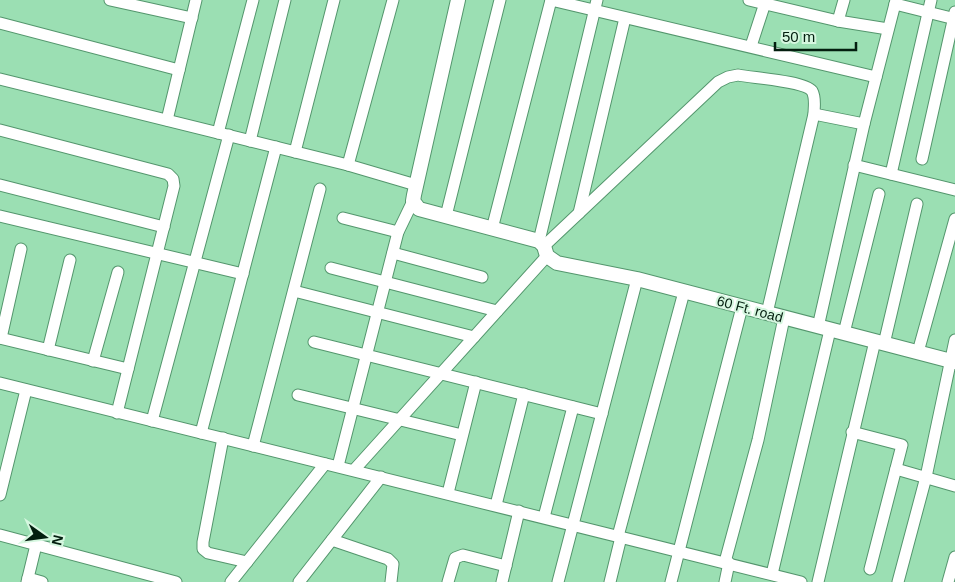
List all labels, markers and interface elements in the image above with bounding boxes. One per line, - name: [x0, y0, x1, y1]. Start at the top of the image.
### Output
- scale bar: [775, 20, 856, 52]
- text: 50 m: [782, 28, 815, 45]
- street label: 60 Ft. road: [715, 293, 785, 325]
- north arrow: [20, 512, 70, 562]
- text: N: [49, 533, 67, 547]

